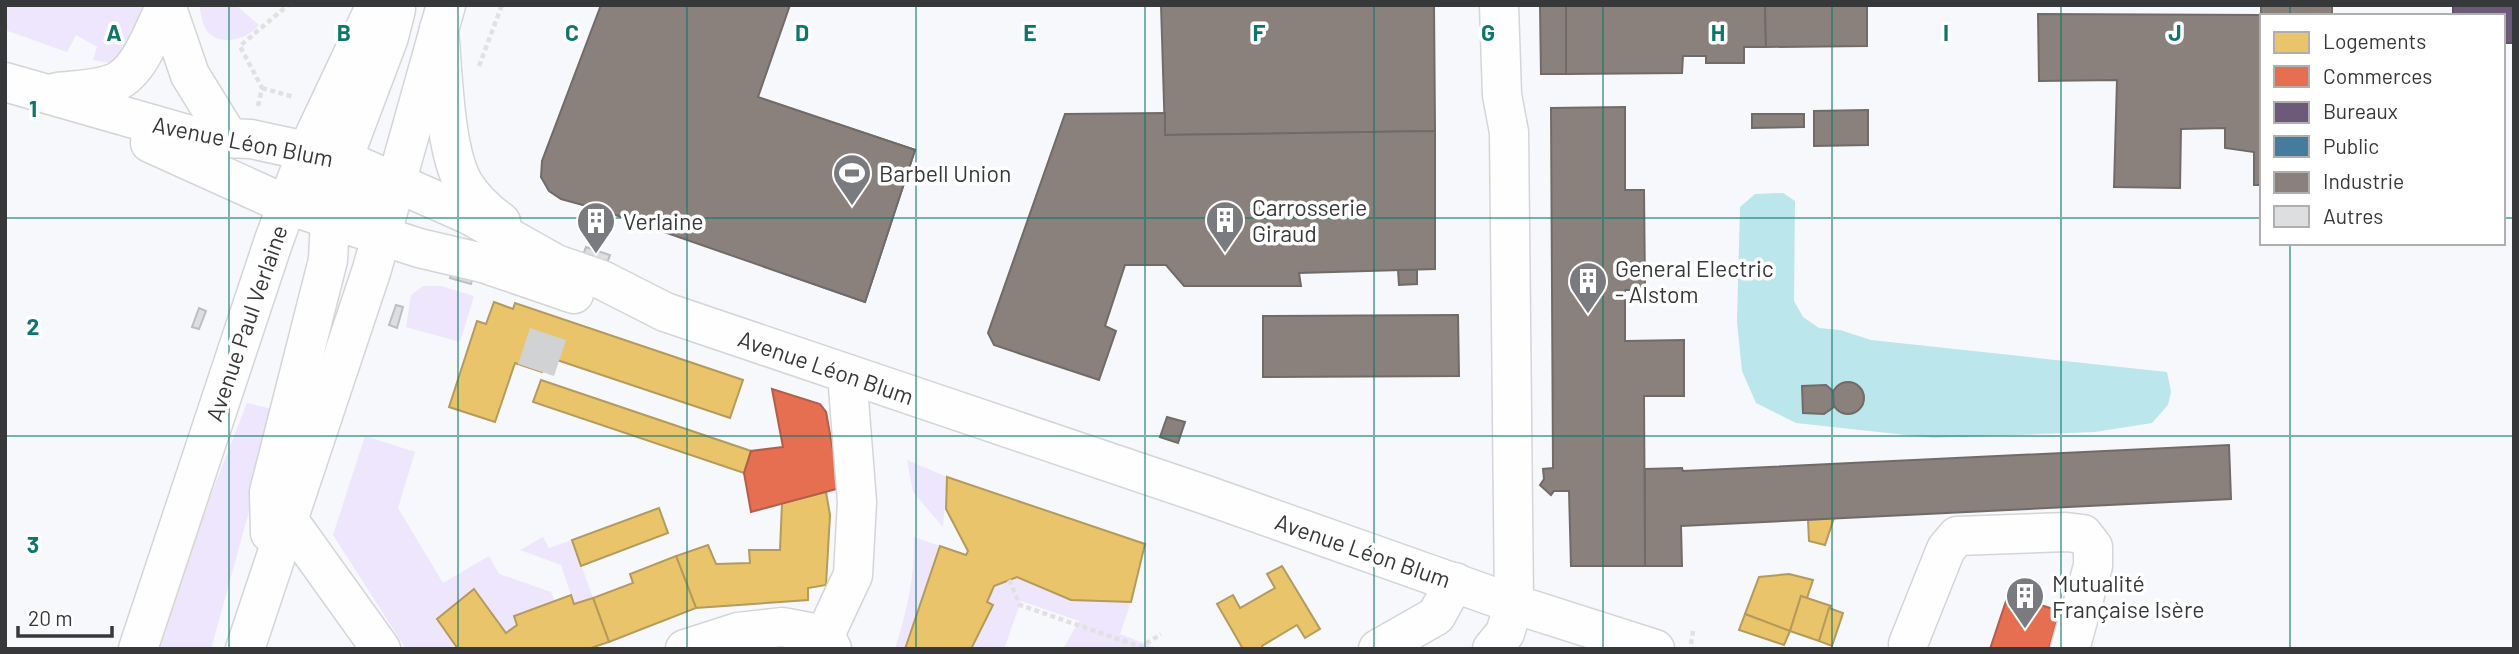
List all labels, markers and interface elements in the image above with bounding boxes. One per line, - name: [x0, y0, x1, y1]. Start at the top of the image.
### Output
- legend: [2260, 14, 2505, 245]
- text: A: [106, 18, 122, 46]
- text: B: [337, 18, 351, 46]
- text: C: [565, 18, 579, 46]
- text: D: [795, 18, 809, 46]
- text: E: [1023, 18, 1037, 46]
- text: F: [1253, 18, 1266, 46]
- text: G: [1481, 18, 1495, 46]
- text: H: [1711, 18, 1725, 46]
- text: I: [1943, 18, 1949, 46]
- text: J: [2168, 18, 2182, 46]
- text: Logements: [2323, 28, 2426, 53]
- text: Commerces: [2323, 63, 2432, 88]
- text: 1: [29, 94, 37, 122]
- text: Bureaux: [2323, 98, 2398, 123]
- street label: Avenue Léon Blum: [150, 110, 336, 172]
- text: Public: [2323, 133, 2379, 158]
- sports icon: Barbell Union: [831, 152, 873, 207]
- place label: Barbell Union: [879, 159, 1011, 187]
- text: Industrie: [2323, 168, 2404, 193]
- place label: Carrosserie Giraud: [1252, 193, 1367, 247]
- building icon: Carrosserie Giraud: [1204, 199, 1246, 254]
- building icon: Verlaine: [575, 200, 617, 255]
- text: Autres: [2323, 203, 2383, 228]
- place label: Verlaine: [623, 207, 703, 235]
- street label: Avenue Paul Verlaine: [199, 221, 293, 425]
- place label: General Electric - Alstom: [1615, 254, 1774, 308]
- building icon: General Electric - Alstom: [1567, 260, 1609, 315]
- text: 2: [27, 312, 39, 340]
- street label: Avenue Léon Blum: [735, 324, 917, 410]
- street label: Avenue Léon Blum: [1272, 507, 1454, 593]
- text: 3: [27, 530, 39, 558]
- place label: Mutualité Française Isère: [2052, 569, 2204, 623]
- building icon: Mutualité Française Isère: [2004, 575, 2046, 630]
- scale bar: [18, 594, 112, 638]
- text: 20 m: [28, 605, 73, 630]

